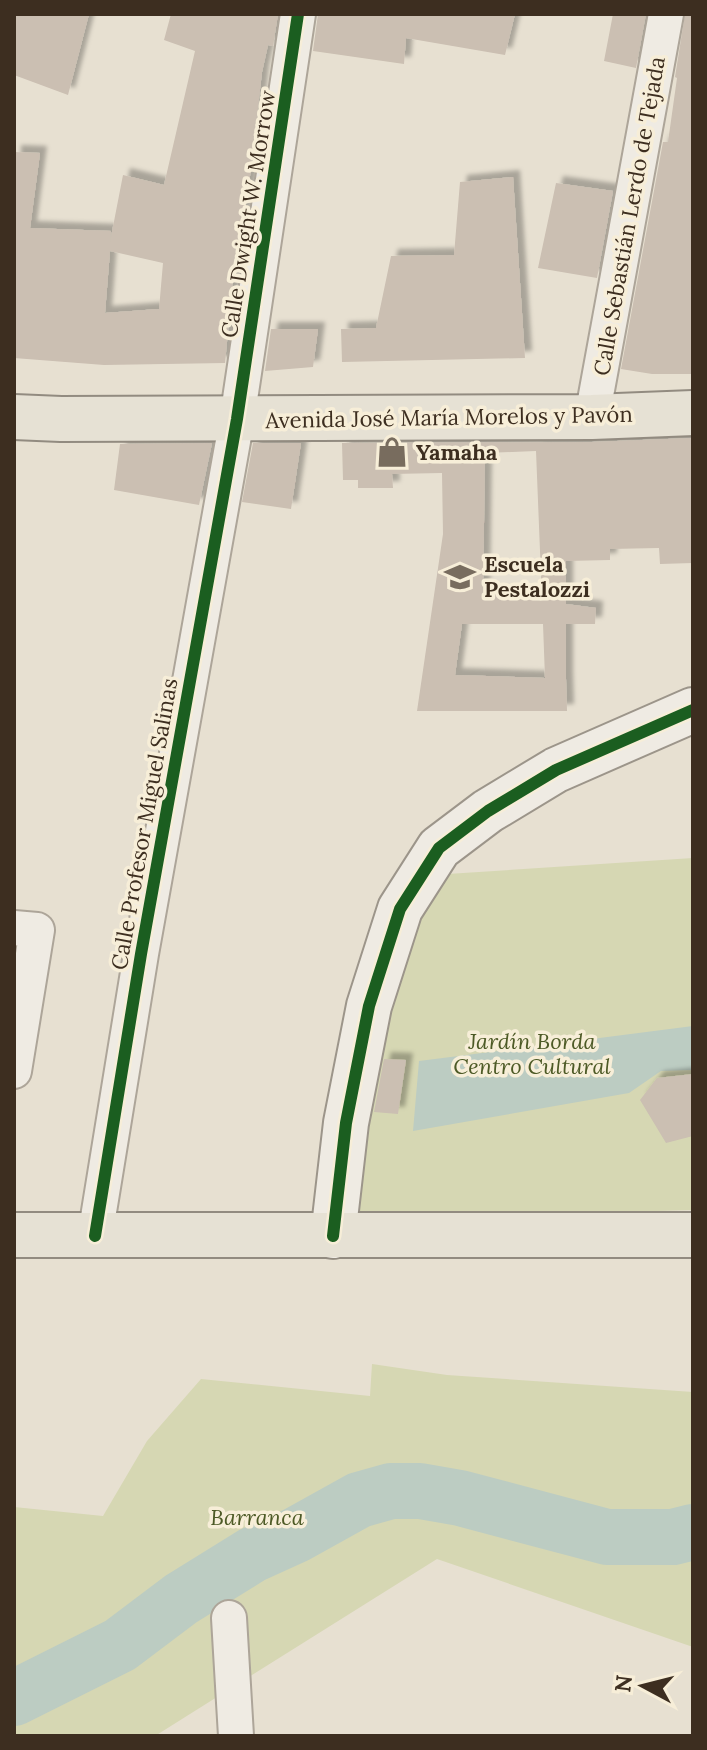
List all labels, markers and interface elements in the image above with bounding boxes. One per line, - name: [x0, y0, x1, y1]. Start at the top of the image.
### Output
- street label: Calle Sebastián Lerdo de Tejada: [587, 54, 671, 378]
- street label: Calle Dwight W. Morrow: [215, 88, 281, 340]
- street label: Avenida José María Morelos y Pavón: [264, 400, 633, 434]
- shop icon: Yamaha: [375, 435, 409, 469]
- place label: Yamaha: [416, 438, 498, 466]
- place label: Escuela Pestalozzi: [484, 550, 590, 603]
- school or university icon: Escuela Pestalozzi: [443, 560, 477, 594]
- street label: Calle Profesor Miguel Salinas: [105, 676, 183, 972]
- park label: Jardín Borda Centro Cultural: [453, 1027, 611, 1080]
- park label: Barranca: [210, 1503, 305, 1531]
- north arrow: [603, 1646, 683, 1726]
- text: N: [608, 1673, 638, 1694]

